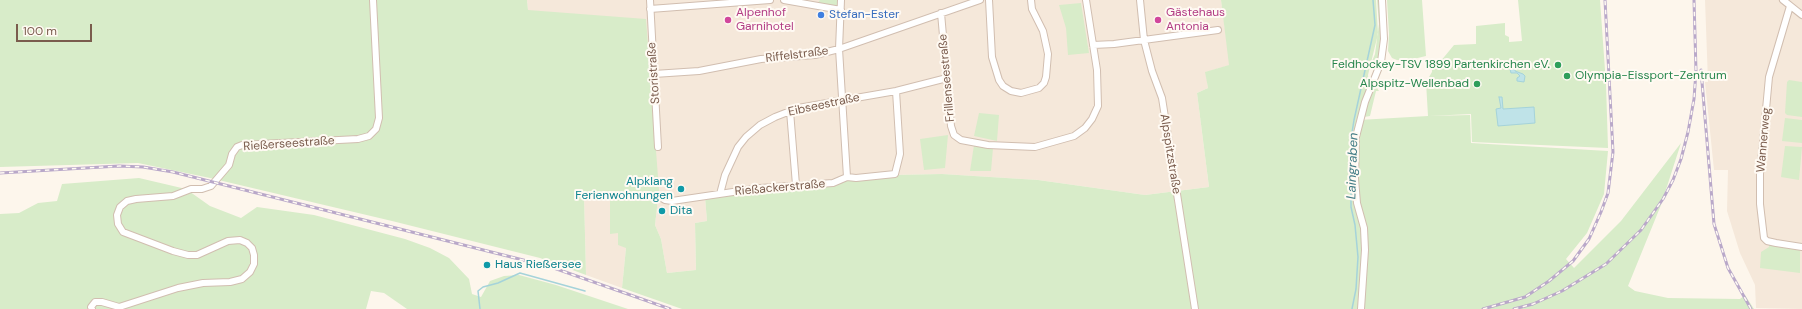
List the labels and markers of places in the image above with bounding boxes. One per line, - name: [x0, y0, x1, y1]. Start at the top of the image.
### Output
- place label: Alpenhof Garnihotel: [736, 6, 794, 34]
- place label: Gästehaus Antonia: [1166, 6, 1225, 34]
- place label: Stefan-Ester: [829, 8, 899, 22]
- marker: Stefan-Ester: [816, 10, 826, 20]
- marker: Alpenhof Garnihotel: [723, 15, 733, 25]
- marker: Gästehaus Antonia: [1153, 15, 1163, 25]
- place label: Feldhockey-TSV 1899 Partenkirchen eV.: [1332, 58, 1550, 72]
- marker: Feldhockey-TSV 1899 Partenkirchen eV.: [1553, 60, 1563, 70]
- place label: Olympia-Eissport-Zentrum: [1575, 69, 1727, 83]
- marker: Olympia-Eissport-Zentrum: [1562, 71, 1572, 81]
- place label: Alpspitz-Wellenbad: [1360, 77, 1469, 91]
- marker: Alpspitz-Wellenbad: [1472, 79, 1482, 89]
- place label: Alpklang Ferienwohnungen: [575, 175, 673, 203]
- marker: Alpklang Ferienwohnungen: [676, 184, 686, 194]
- place label: Dita: [670, 204, 692, 218]
- marker: Dita: [657, 206, 667, 216]
- place label: Haus Rießersee: [495, 258, 581, 272]
- marker: Haus Rießersee: [482, 260, 492, 270]

